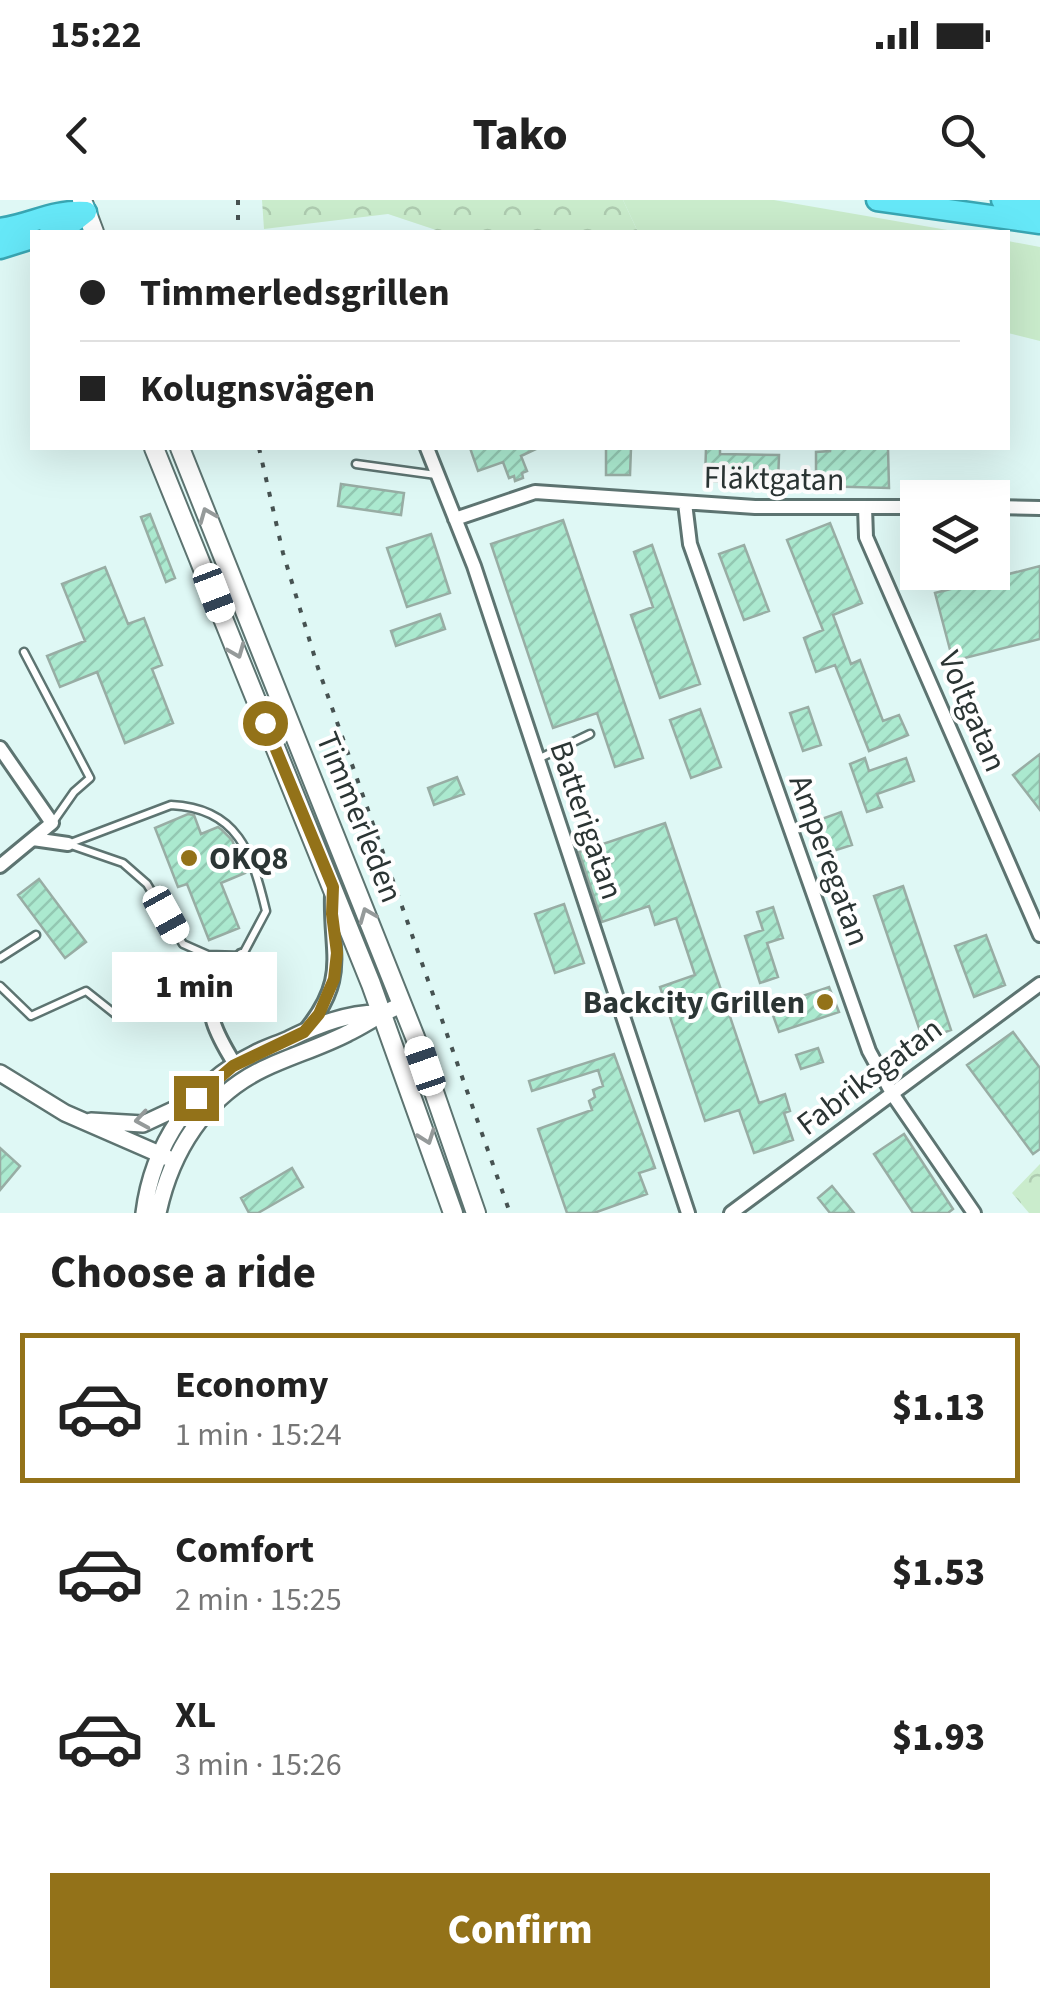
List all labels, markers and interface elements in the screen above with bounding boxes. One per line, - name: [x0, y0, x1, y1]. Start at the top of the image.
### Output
- text: 15:22: [50, 8, 142, 62]
- text: Tako: [472, 103, 568, 167]
- icon: back: [50, 108, 105, 163]
- icon: search: [935, 108, 990, 163]
- text: Timmerledsgrillen: [140, 266, 450, 320]
- text: Kolugnsvägen: [140, 362, 375, 416]
- street label: Fläktgatan: [703, 455, 845, 503]
- map controls: [900, 480, 1010, 590]
- button: layers: [900, 480, 1010, 590]
- one-way arrow: [199, 508, 219, 525]
- car: [189, 560, 239, 626]
- one-way arrow: [225, 641, 245, 659]
- street label: Voltgatan: [926, 644, 1018, 779]
- route start: [243, 701, 288, 746]
- street label: Timmerleden: [304, 725, 414, 910]
- street label: Batterigatan: [537, 735, 635, 906]
- street label: Amperegatan: [777, 768, 881, 952]
- place label: OKQ8: [209, 836, 288, 882]
- marker: OKQ8: [178, 847, 200, 869]
- car: [138, 881, 194, 949]
- one-way arrow: [358, 907, 378, 924]
- callout: 1 min: [114, 953, 278, 1023]
- text: 1 min: [155, 964, 234, 1010]
- place label: Backcity Grillen: [583, 980, 805, 1026]
- marker: Backcity Grillen: [814, 991, 836, 1013]
- street label: Fabriksgatan: [787, 1007, 952, 1147]
- car: [401, 1033, 449, 1099]
- route end: [174, 1076, 219, 1121]
- one-way arrow: [134, 1109, 150, 1130]
- one-way arrow: [415, 1128, 435, 1145]
- text: Choose a ride: [50, 1241, 316, 1305]
- text: Economy: [175, 1358, 328, 1412]
- icon: car: [55, 1363, 145, 1453]
- text: $1.13: [892, 1381, 985, 1435]
- text: 1 min · 15:24: [175, 1412, 342, 1458]
- text: Comfort: [175, 1523, 314, 1577]
- icon: car: [55, 1528, 145, 1618]
- text: $1.53: [892, 1546, 985, 1600]
- text: 2 min · 15:25: [175, 1577, 342, 1623]
- text: XL: [175, 1688, 216, 1742]
- icon: car: [55, 1693, 145, 1783]
- text: $1.93: [892, 1711, 985, 1765]
- text: 3 min · 15:26: [175, 1742, 342, 1788]
- button: Confirm: [50, 1873, 990, 1988]

